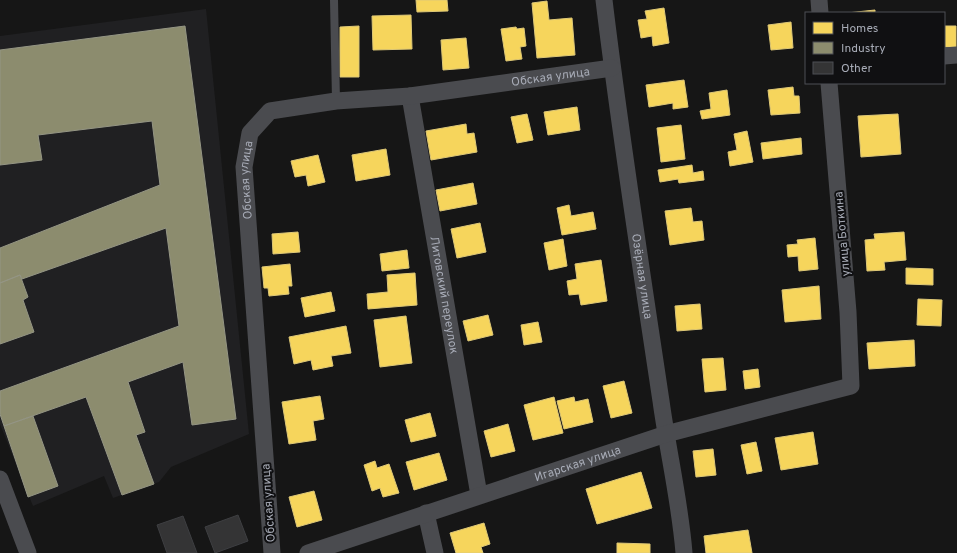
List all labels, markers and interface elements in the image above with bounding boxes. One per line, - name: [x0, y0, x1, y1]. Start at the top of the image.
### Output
- legend: [805, 12, 945, 84]
- text: Homes: [841, 21, 878, 37]
- text: Industry: [841, 41, 886, 57]
- text: Other: [841, 61, 873, 77]
- street label: Обская улица: [510, 64, 591, 91]
- street label: Обская улица: [237, 140, 257, 220]
- street label: улица Боткина: [831, 191, 855, 277]
- street label: Озёрная улица: [627, 233, 656, 320]
- street label: Литовский переулок: [425, 235, 462, 356]
- street label: Игарская улица: [532, 443, 623, 486]
- street label: Обская улица: [258, 463, 280, 543]

